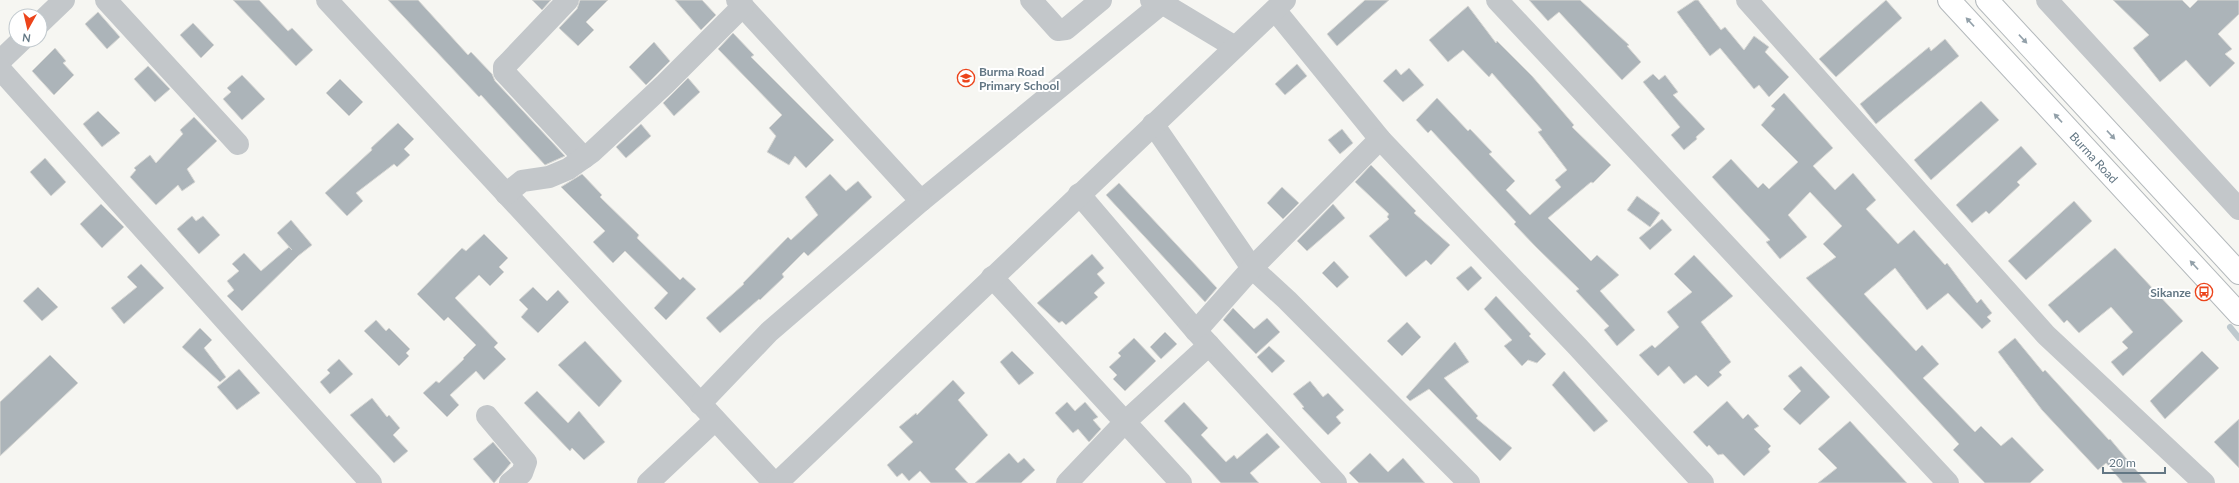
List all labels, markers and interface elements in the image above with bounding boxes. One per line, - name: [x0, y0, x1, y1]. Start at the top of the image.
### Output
- north arrow: [8, 8, 48, 48]
- one-way arrow: [1965, 17, 1975, 27]
- text: N: [21, 31, 32, 45]
- one-way arrow: [2018, 34, 2027, 44]
- place label: Burma Road Primary School: [979, 64, 1059, 93]
- school or university icon: Burma Road Primary School: [956, 68, 976, 88]
- one-way arrow: [2054, 113, 2063, 122]
- street label: Burma Road: [2067, 129, 2122, 186]
- one-way arrow: [2106, 129, 2115, 140]
- one-way arrow: [2189, 259, 2198, 270]
- bus stop icon: Sikanze: [2194, 282, 2214, 302]
- place label: Sikanze: [2150, 285, 2192, 300]
- scale bar: [2103, 449, 2165, 475]
- text: 20 m: [2109, 455, 2136, 470]

